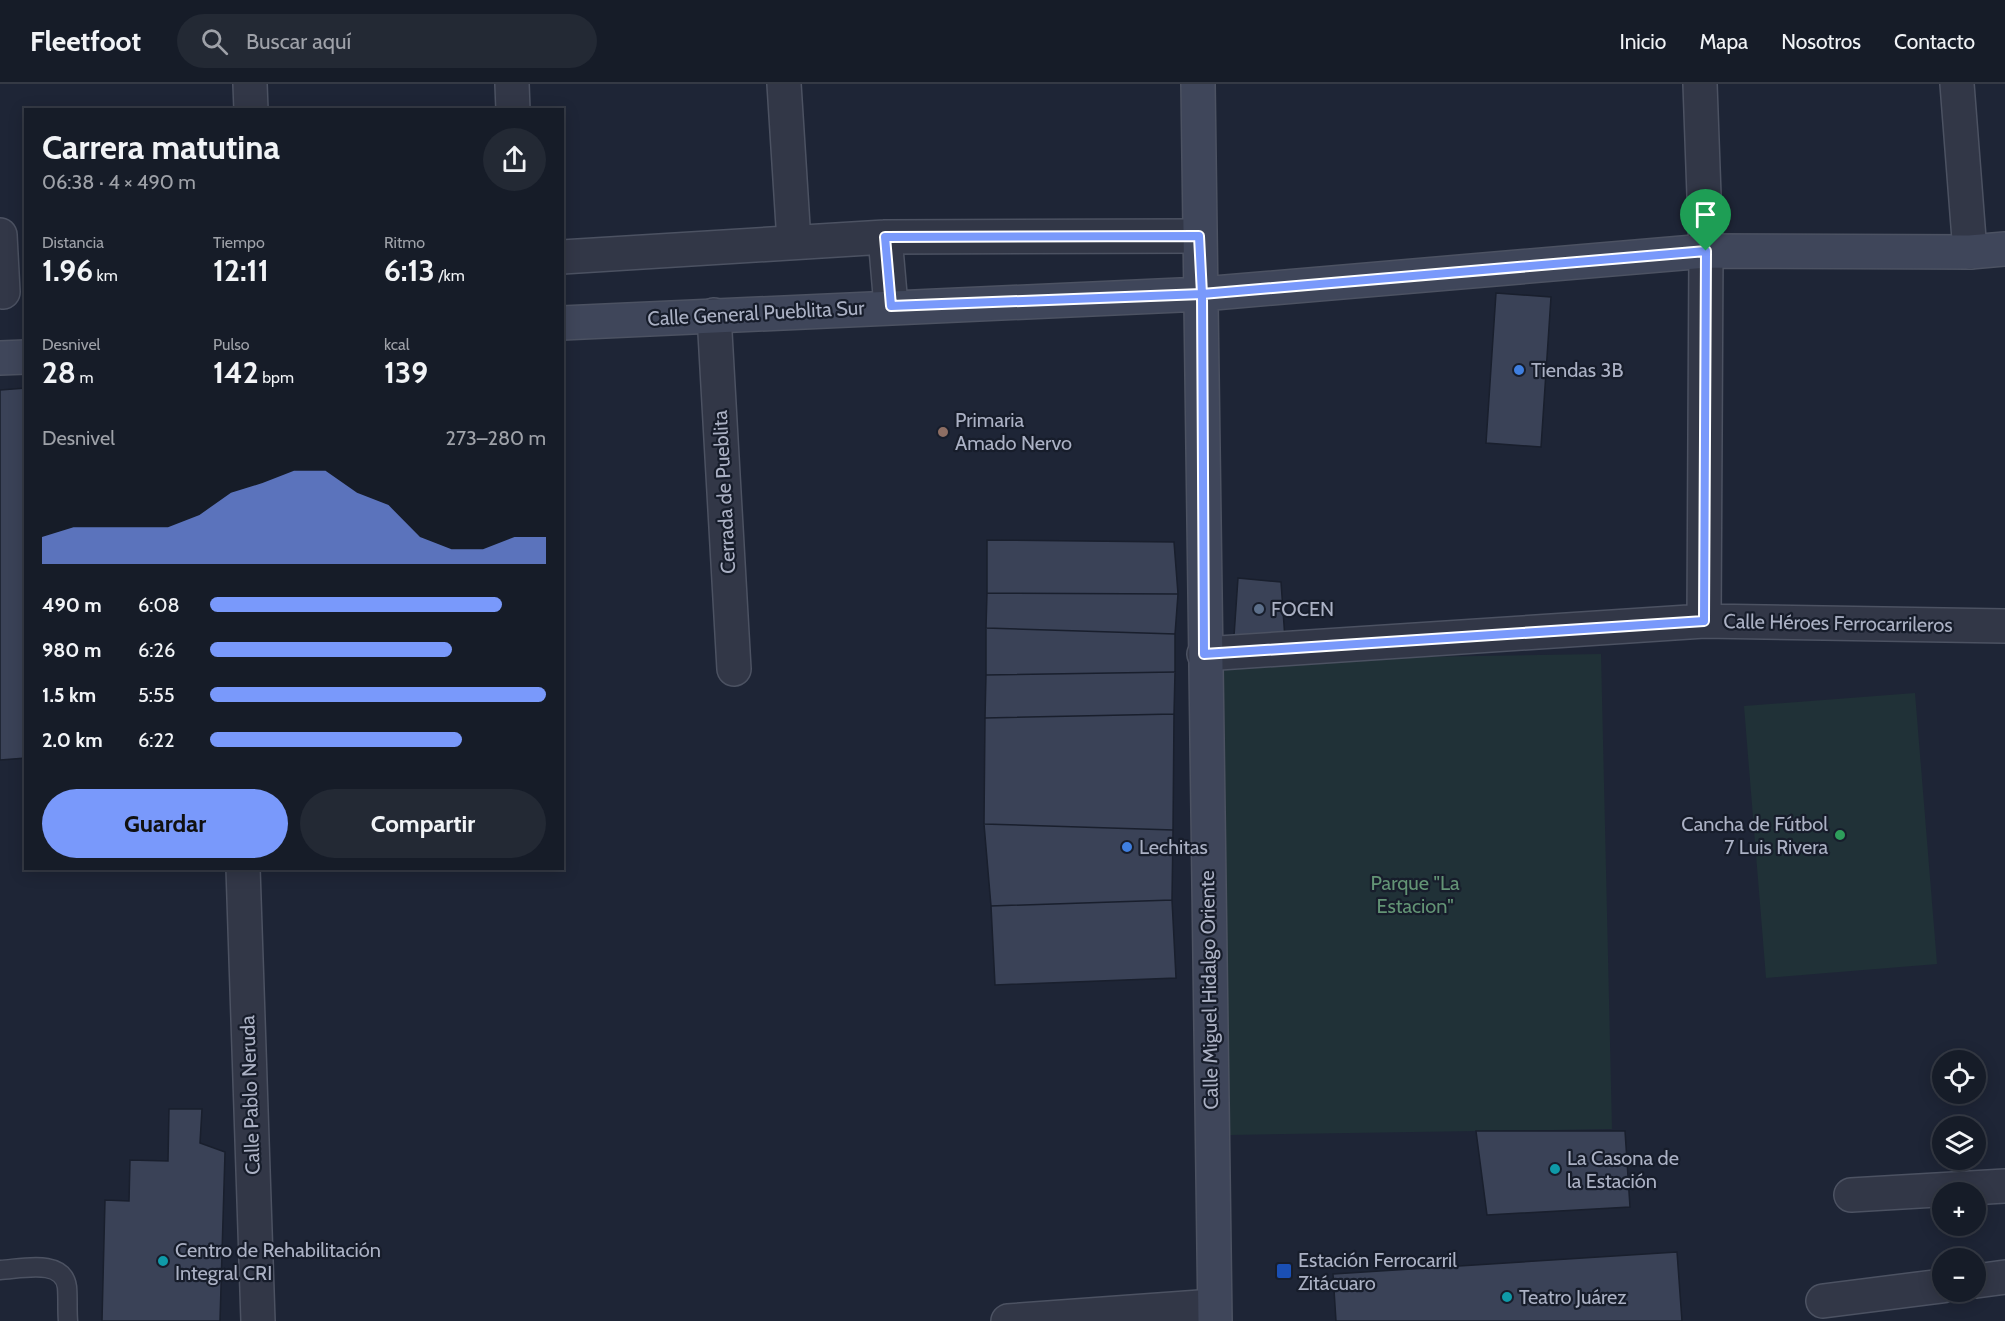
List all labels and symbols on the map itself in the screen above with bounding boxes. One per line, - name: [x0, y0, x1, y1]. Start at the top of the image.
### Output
- pin: [1680, 189, 1731, 251]
- street label: Calle General Pueblita Sur: [647, 295, 866, 331]
- place label: Tiendas 3B: [1531, 358, 1623, 382]
- marker: Tiendas 3B: [1512, 363, 1526, 377]
- place label: Primaria Amado Nervo: [955, 408, 1072, 455]
- street label: Cerrada de Pueblita: [708, 409, 740, 574]
- marker: Primaria Amado Nervo: [936, 425, 950, 439]
- place label: FOCEN: [1271, 597, 1334, 621]
- marker: FOCEN: [1252, 602, 1266, 616]
- street label: Calle Héroes Ferrocarrileros: [1723, 609, 1953, 637]
- place label: Cancha de Fútbol 7 Luis Rivera: [1681, 812, 1828, 859]
- marker: Cancha de Fútbol 7 Luis Rivera: [1833, 828, 1847, 842]
- place label: Lechitas: [1139, 835, 1208, 859]
- marker: Lechitas: [1120, 840, 1134, 854]
- street label: Calle Miguel Hidalgo Oriente: [1195, 870, 1223, 1110]
- park label: Parque "La Estacion": [1370, 871, 1460, 918]
- street label: Calle Pablo Neruda: [235, 1014, 265, 1175]
- place label: La Casona de la Estación: [1567, 1146, 1679, 1193]
- marker: La Casona de la Estación: [1548, 1162, 1562, 1176]
- place label: Centro de Rehabilitación Integral CRI: [175, 1238, 381, 1285]
- place label: Estación Ferrocarril Zitácuaro: [1298, 1248, 1457, 1295]
- marker: Centro de Rehabilitación Integral CRI: [156, 1254, 170, 1268]
- marker: Estación Ferrocarril Zitácuaro: [1275, 1262, 1293, 1280]
- place label: Teatro Juárez: [1519, 1285, 1627, 1309]
- marker: Teatro Juárez: [1500, 1290, 1514, 1304]

